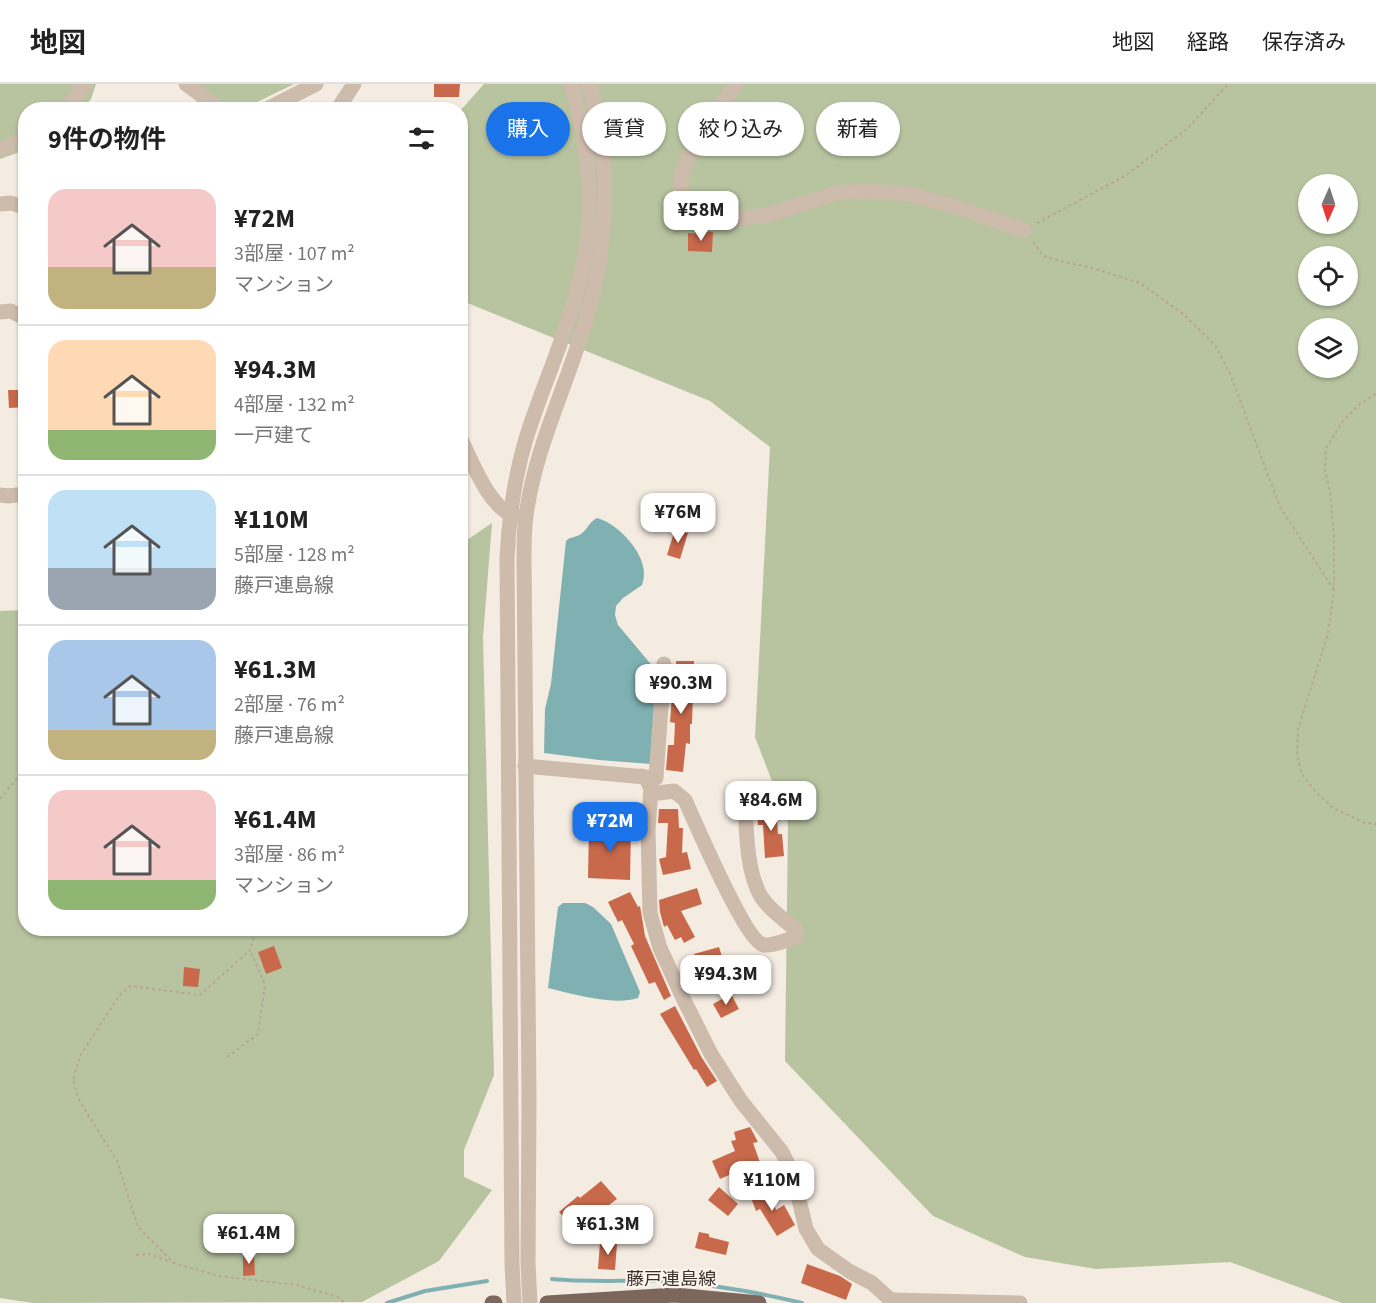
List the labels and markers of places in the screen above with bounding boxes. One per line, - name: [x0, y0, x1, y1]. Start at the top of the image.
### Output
- pin: ¥58M: [665, 191, 737, 242]
- pin: ¥76M: [642, 493, 714, 544]
- pin: ¥90.3M: [632, 664, 730, 715]
- pin: ¥84.6M: [722, 781, 820, 832]
- pin: ¥72M: [574, 802, 646, 853]
- pin: ¥94.3M: [677, 955, 775, 1006]
- pin: ¥110M: [730, 1161, 814, 1212]
- pin: ¥61.3M: [559, 1205, 657, 1256]
- pin: ¥61.4M: [200, 1214, 298, 1265]

